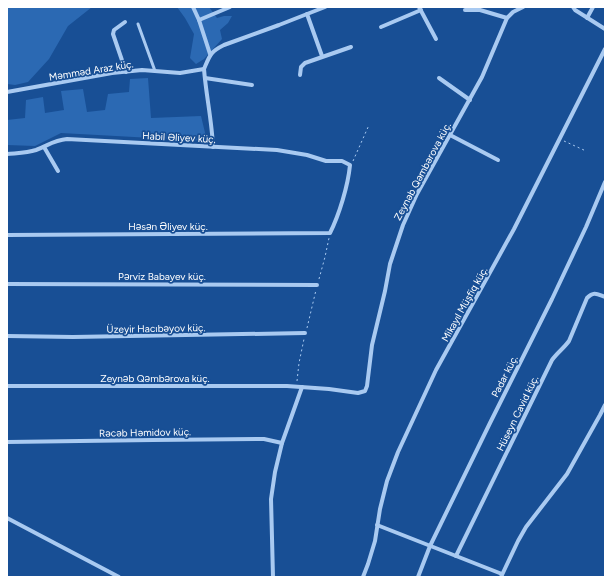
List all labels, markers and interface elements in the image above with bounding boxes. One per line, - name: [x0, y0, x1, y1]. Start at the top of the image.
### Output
- street label: Məmməd Araz küç.: [48, 57, 134, 84]
- street label: Zeynəb Qəmbərova küç.: [391, 120, 454, 223]
- street label: Habil Əliyev küç.: [142, 129, 216, 146]
- street label: Həsən Əliyev küç.: [128, 220, 208, 233]
- street label: Mikayıl Müşfiq küç.: [438, 264, 490, 344]
- street label: Pərviz Babayev küç.: [118, 270, 206, 283]
- street label: Üzeyir Hacıbəyov küç.: [106, 321, 206, 336]
- street label: Padar küç.: [488, 353, 521, 399]
- street label: Zeynəb Qəmbərova küç.: [100, 372, 210, 385]
- street label: Hüseyn Cavid küç.: [494, 373, 541, 453]
- street label: Rəcəb Həmidov küç.: [99, 425, 191, 440]

